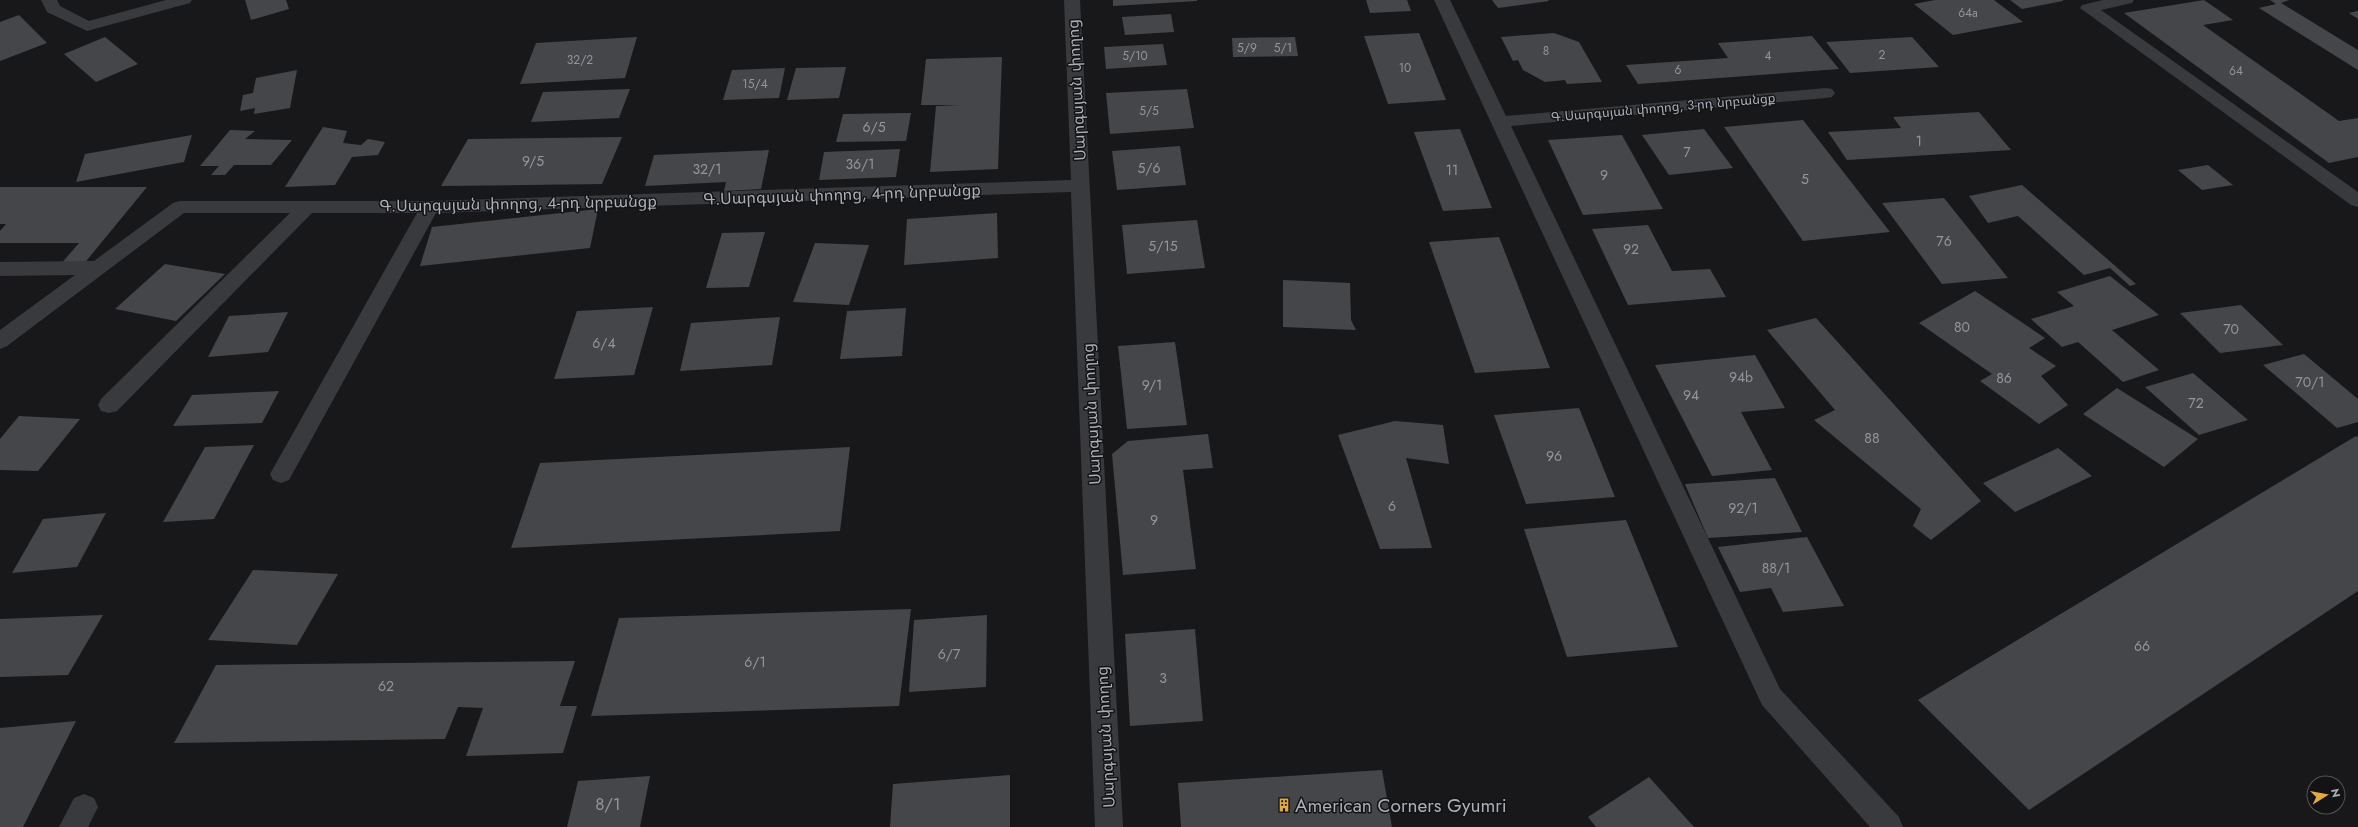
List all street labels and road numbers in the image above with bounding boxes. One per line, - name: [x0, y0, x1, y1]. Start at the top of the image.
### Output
- street label: Սարգսյան փողոց: [1061, 19, 1092, 161]
- street label: Գ.Սարգսյան փողոց, 3-րդ նրբանցք: [1550, 88, 1776, 127]
- street label: Գ.Սարգսյան փողոց, 4-րդ նրբանցք: [703, 178, 981, 211]
- street label: Գ.Սարգսյան փողոց, 4-րդ նրբանցք: [379, 190, 657, 217]
- street label: Սարգսյան փողոց: [1076, 343, 1107, 485]
- street label: Սարգսյան փողոց: [1090, 666, 1121, 808]

